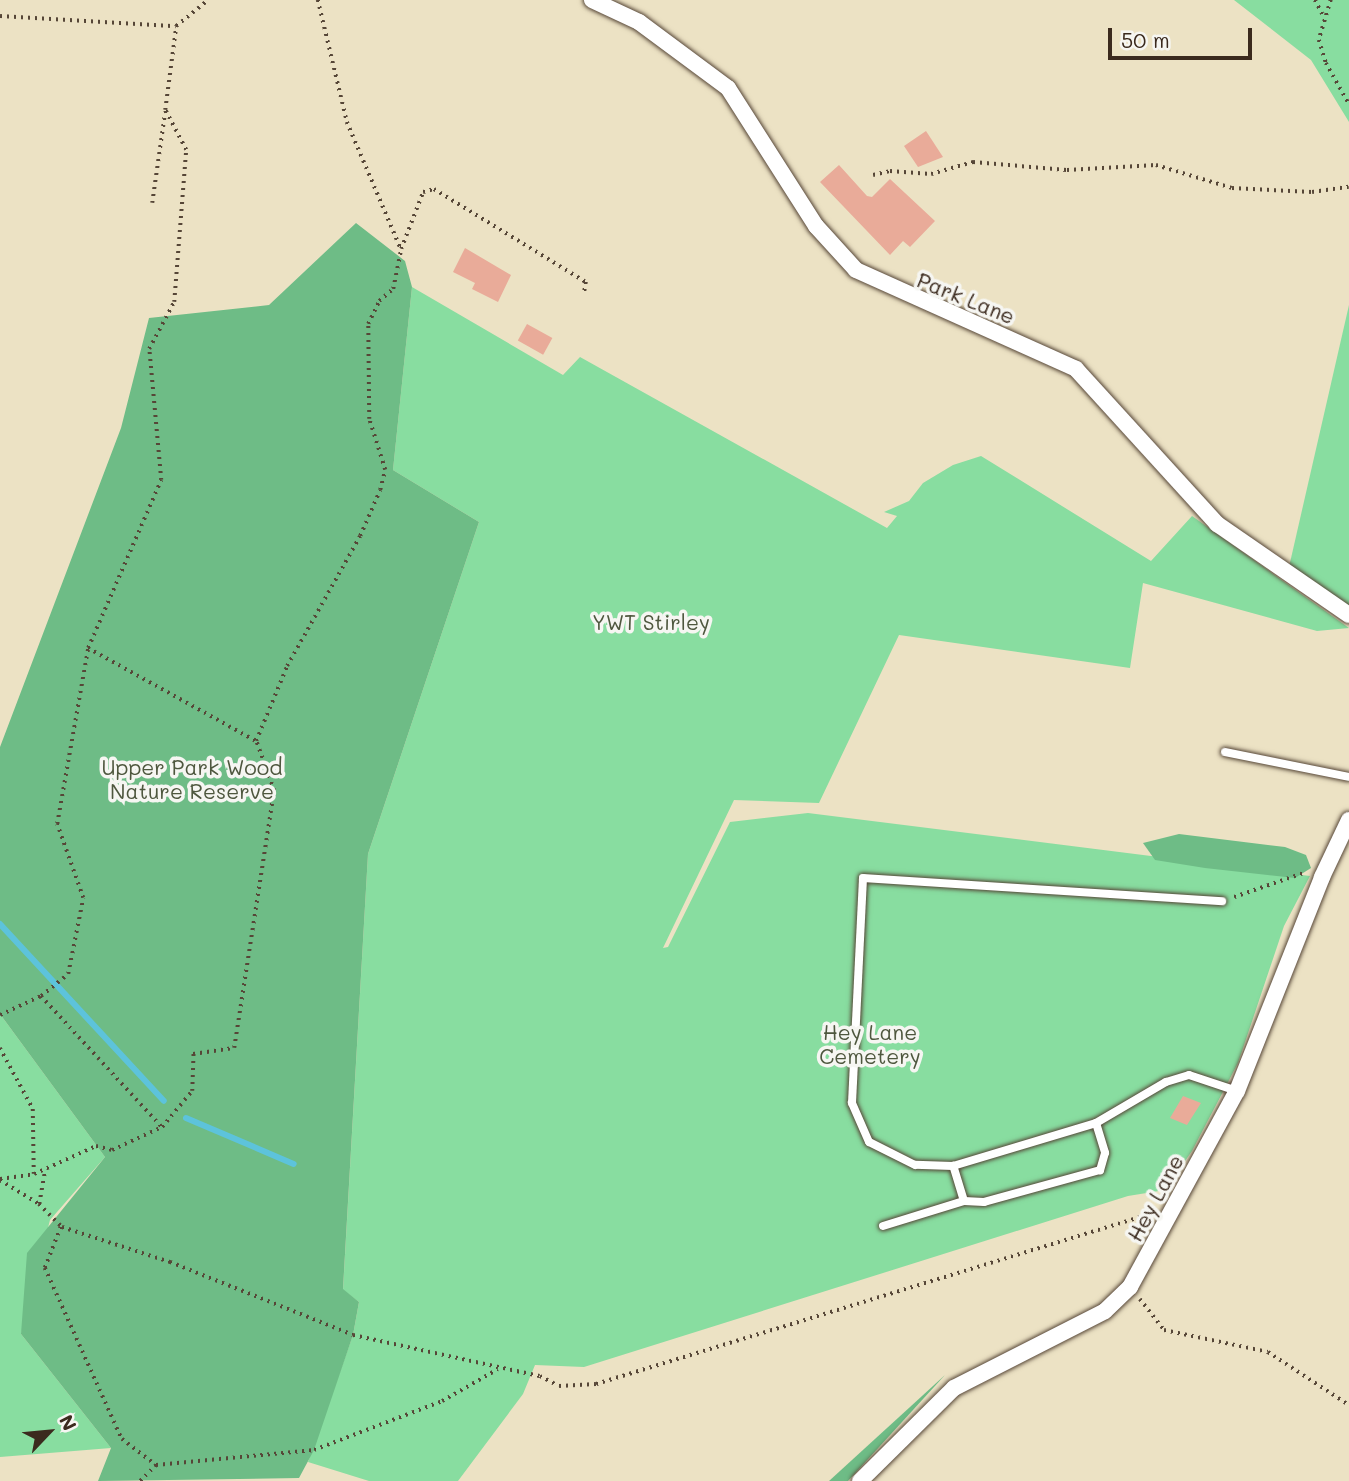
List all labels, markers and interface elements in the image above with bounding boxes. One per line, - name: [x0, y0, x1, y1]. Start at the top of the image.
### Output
- scale bar: [1111, 14, 1254, 58]
- text: 50 m: [1121, 26, 1170, 53]
- street label: Park Lane: [913, 267, 1019, 329]
- park label: YWT Stirley: [592, 609, 710, 635]
- park label: Upper Park Wood Nature Reserve: [101, 754, 283, 804]
- park label: Hey Lane Cemetery: [819, 1019, 921, 1069]
- street label: Hey Lane: [1122, 1150, 1188, 1246]
- north arrow: [14, 1397, 84, 1467]
- text: N: [54, 1411, 83, 1435]

